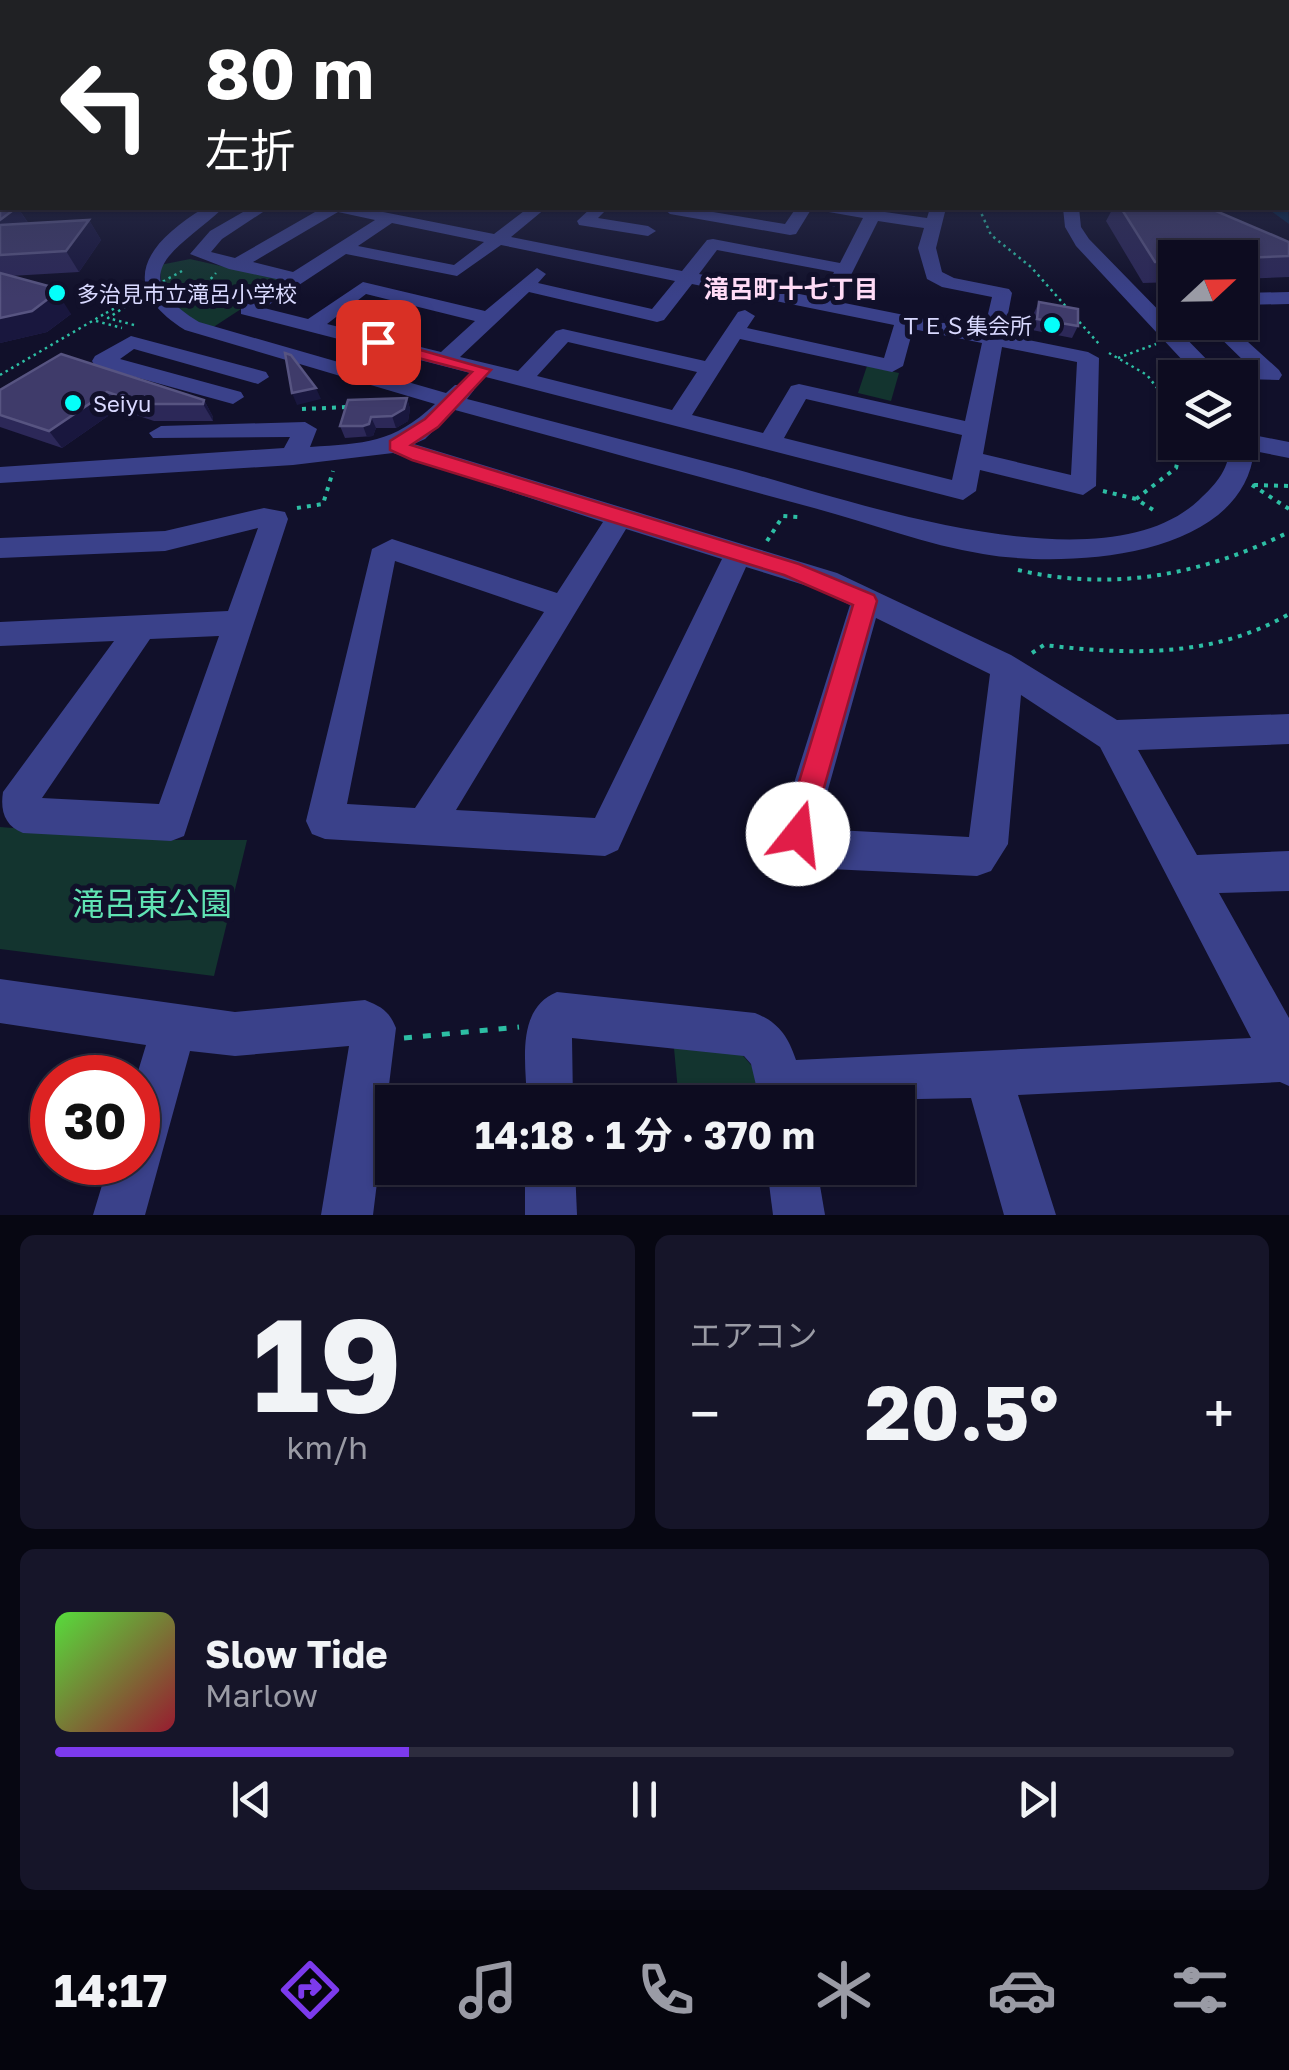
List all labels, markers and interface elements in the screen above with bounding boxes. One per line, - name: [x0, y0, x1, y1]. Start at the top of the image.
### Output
- text: 80 m: [205, 30, 374, 114]
- icon: left: [40, 40, 170, 170]
- text: 左折: [205, 123, 295, 177]
- north arrow: [1158, 240, 1258, 340]
- map controls: [1158, 240, 1258, 460]
- district label: 滝呂町十七丁目: [703, 273, 879, 304]
- place label: 多治見市立滝呂小学校: [77, 280, 297, 307]
- marker: 多治見市立滝呂小学校: [46, 282, 68, 304]
- pin: [336, 300, 421, 385]
- place label: ＴＥＳ集会所: [900, 312, 1032, 339]
- marker: ＴＥＳ集会所: [1041, 314, 1063, 336]
- icon: arrive: [351, 315, 406, 370]
- button: layers: [1158, 360, 1258, 460]
- place label: Seiyu: [93, 390, 151, 417]
- marker: Seiyu: [62, 392, 84, 414]
- position arrow: [746, 782, 850, 886]
- park label: 滝呂東公園: [72, 884, 232, 922]
- speed limit sign: 30: [30, 1055, 160, 1185]
- text: 14:18 · 1 分 · 370 m: [475, 1112, 815, 1157]
- text: 19: [252, 1285, 402, 1441]
- text: エアコン: [690, 1316, 818, 1354]
- text: 20.5°: [865, 1366, 1059, 1457]
- text: −: [690, 1380, 720, 1446]
- text: +: [1204, 1380, 1234, 1446]
- text: km/h: [287, 1428, 368, 1466]
- text: Slow Tide: [205, 1631, 388, 1676]
- text: Marlow: [205, 1676, 318, 1714]
- icon: previous: [224, 1772, 279, 1827]
- icon: pause: [617, 1772, 672, 1827]
- icon: next: [1010, 1772, 1065, 1827]
- icon: directions: [275, 1955, 345, 2025]
- icon: music: [453, 1955, 523, 2025]
- icon: phone: [631, 1955, 701, 2025]
- icon: climate: [809, 1955, 879, 2025]
- icon: car: [987, 1955, 1057, 2025]
- icon: filters: [1165, 1955, 1235, 2025]
- text: 14:17: [54, 1963, 167, 2017]

